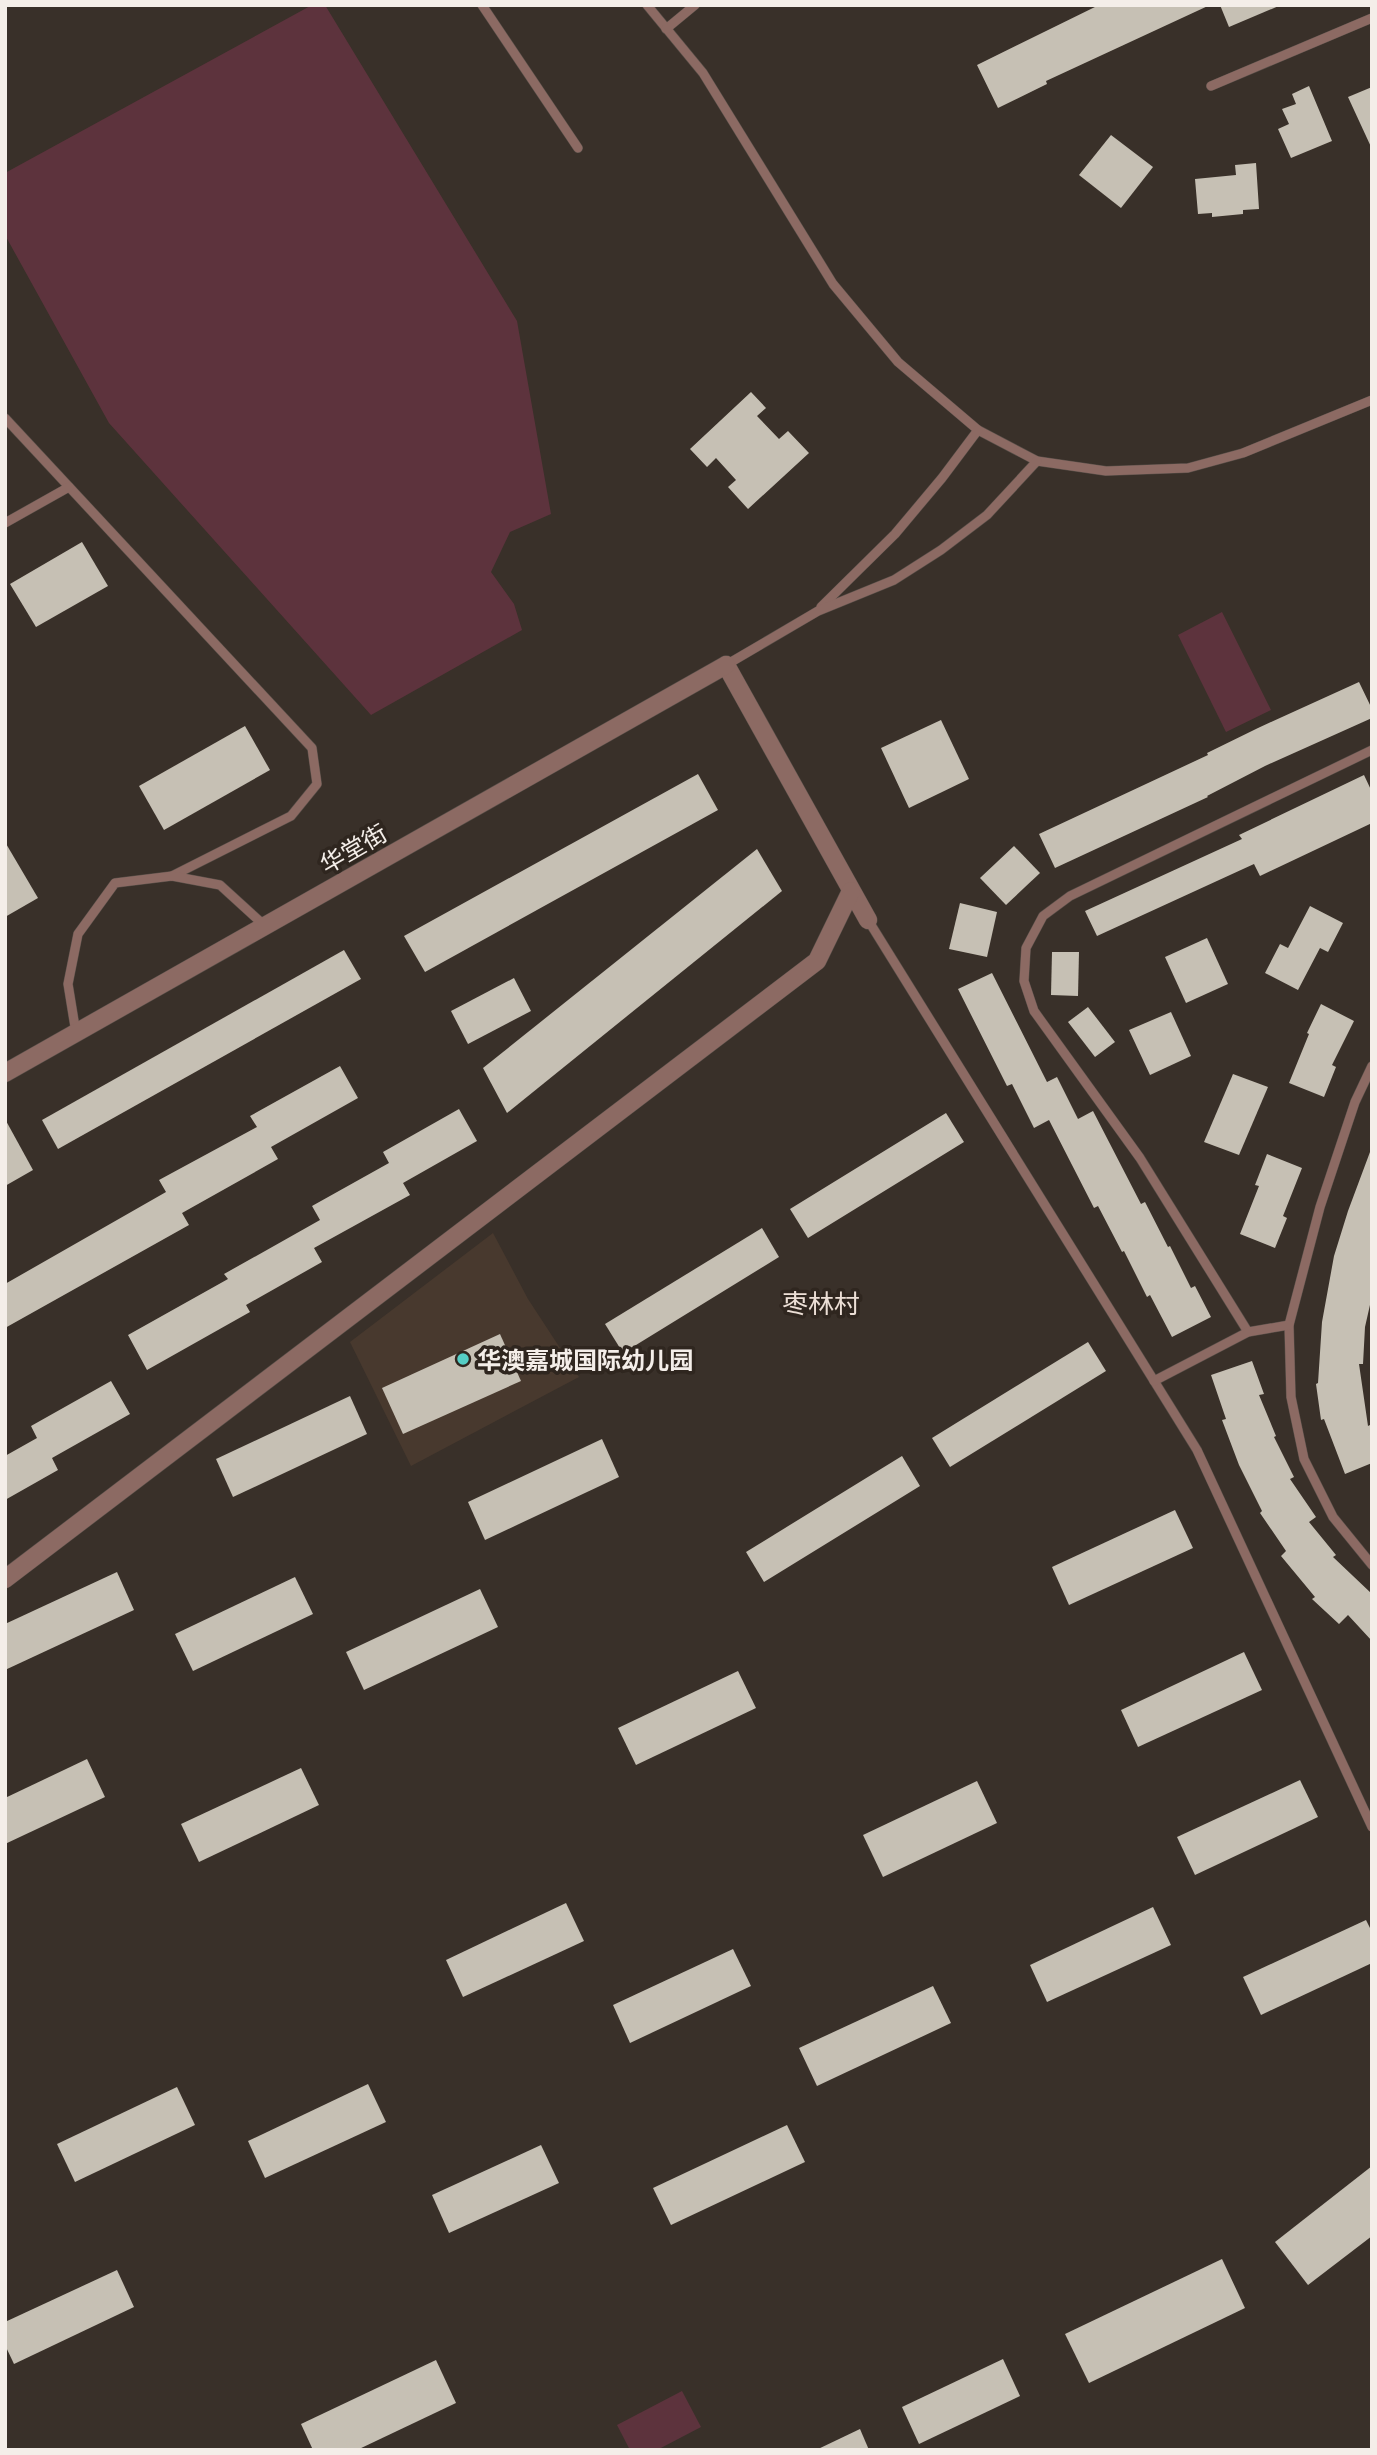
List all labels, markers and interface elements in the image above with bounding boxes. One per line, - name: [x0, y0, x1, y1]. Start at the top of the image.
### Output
- street label: 华堂街: [314, 816, 392, 880]
- district label: 枣林村: [782, 1285, 860, 1321]
- place label: 华澳嘉城国际幼儿园: [477, 1343, 693, 1376]
- marker: 华澳嘉城国际幼儿园: [455, 1351, 471, 1367]

